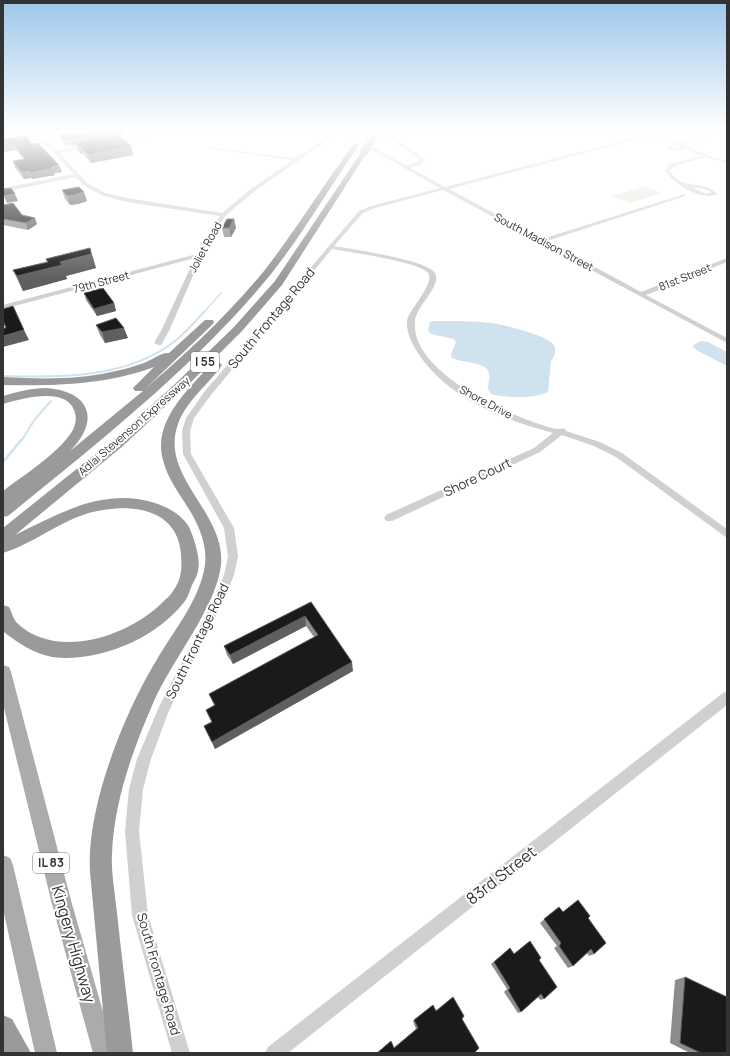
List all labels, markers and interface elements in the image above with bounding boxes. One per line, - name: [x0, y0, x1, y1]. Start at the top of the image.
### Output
- street label: South Madison Street: [492, 209, 597, 274]
- street label: Joliet Road: [184, 219, 225, 275]
- street label: 81st Street: [656, 259, 713, 294]
- street label: South Frontage Road: [223, 264, 319, 372]
- street label: 79th Street: [71, 267, 131, 296]
- road number: I 55: [191, 352, 219, 372]
- street label: Adlai Stevenson Expressway: [75, 373, 193, 478]
- street label: Shore Drive: [457, 381, 516, 422]
- street label: Shore Court: [440, 453, 514, 501]
- street label: South Frontage Road: [161, 580, 233, 702]
- street label: 83rd Street: [461, 841, 541, 909]
- road number: IL 83: [33, 853, 69, 873]
- street label: Kingery Highway: [47, 883, 101, 1006]
- street label: South Frontage Road: [133, 911, 185, 1037]

